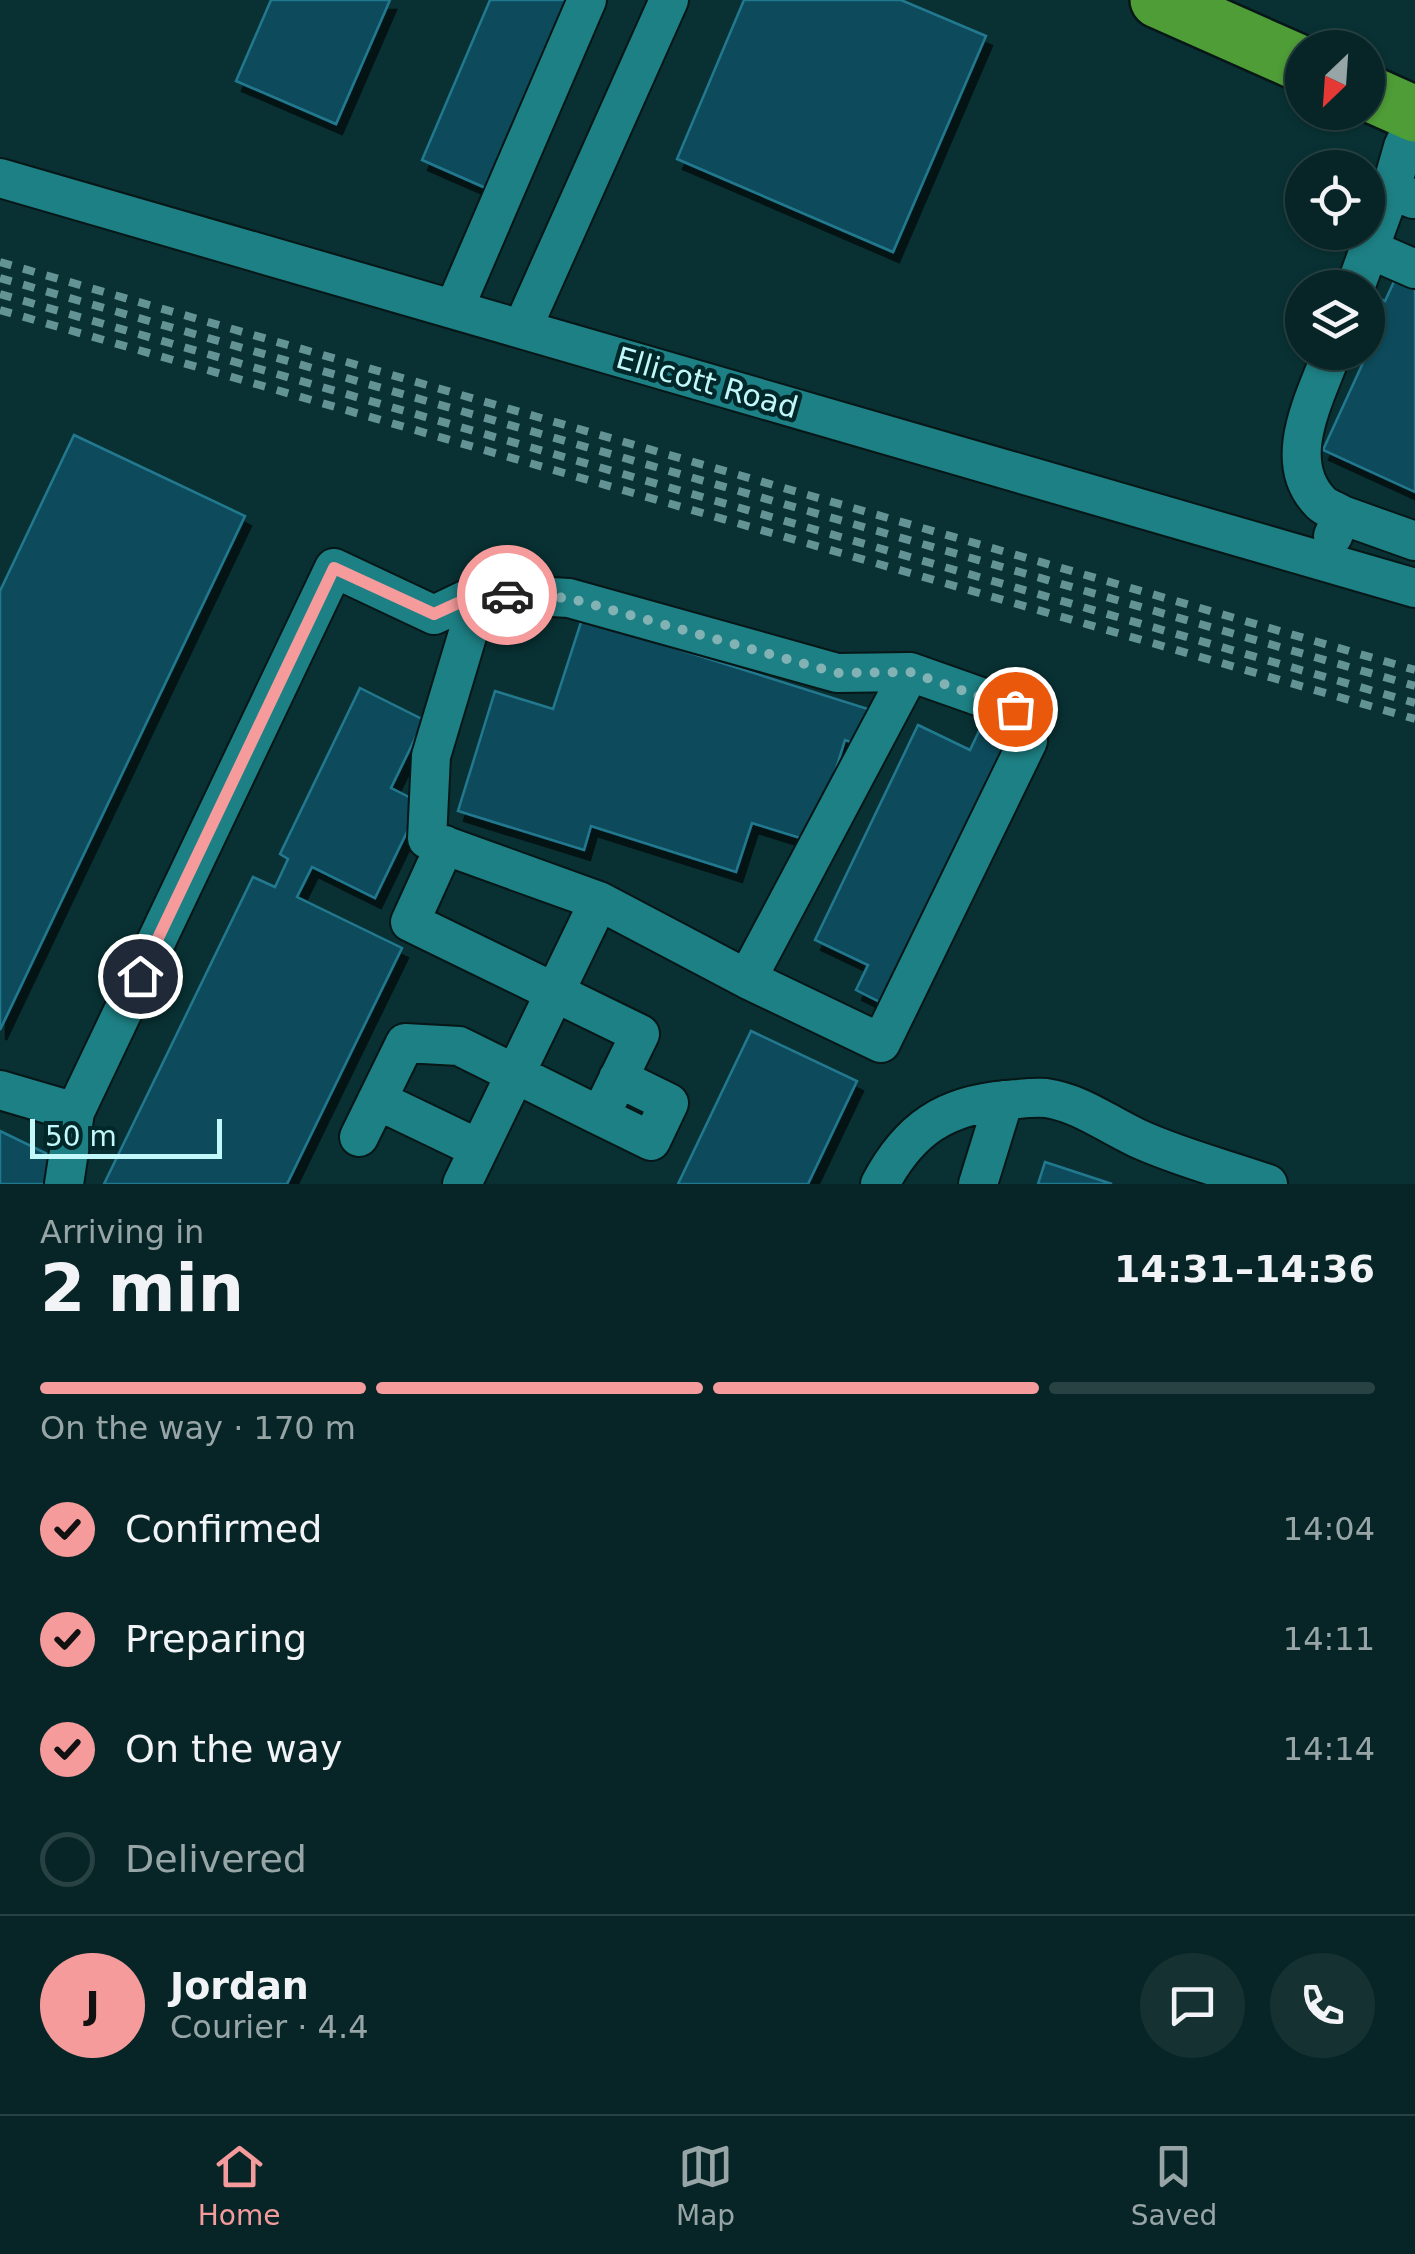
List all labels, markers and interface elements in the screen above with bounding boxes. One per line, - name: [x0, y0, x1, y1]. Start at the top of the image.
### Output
- north arrow: [1285, 30, 1385, 130]
- map controls: [1285, 30, 1385, 370]
- button: locate: [1285, 150, 1385, 250]
- button: layers: [1285, 270, 1385, 370]
- street label: Ellicott Road: [612, 340, 802, 425]
- courier: [457, 545, 557, 645]
- icon: car: [480, 568, 535, 623]
- pin: [973, 667, 1058, 752]
- icon: bag: [988, 682, 1043, 737]
- pin: [98, 934, 183, 1019]
- icon: home: [113, 949, 168, 1004]
- scale bar: [30, 1114, 222, 1158]
- text: 50 m: [45, 1120, 117, 1153]
- text: Arriving in: [40, 1213, 204, 1251]
- text: 14:31–14:36: [1114, 1247, 1375, 1291]
- text: 2 min: [40, 1251, 244, 1326]
- text: On the way · 170 m: [40, 1409, 356, 1447]
- icon: check: [40, 1502, 95, 1557]
- text: Confirmed: [125, 1507, 322, 1551]
- text: 14:04: [1283, 1510, 1375, 1548]
- icon: check: [40, 1612, 95, 1667]
- text: Preparing: [125, 1617, 307, 1661]
- text: 14:11: [1283, 1620, 1375, 1658]
- icon: check: [40, 1722, 95, 1777]
- text: On the way: [125, 1727, 342, 1771]
- text: 14:14: [1283, 1730, 1375, 1768]
- text: Delivered: [125, 1837, 307, 1881]
- button: chat: [1140, 1953, 1245, 2058]
- button: phone: [1270, 1953, 1375, 2058]
- text: Jordan: [170, 1964, 309, 2008]
- text: J: [85, 1983, 100, 2027]
- text: Courier · 4.4: [170, 2008, 369, 2046]
- tab: Home: [198, 2139, 280, 2232]
- tab: Map: [676, 2139, 735, 2232]
- tab: Saved: [1131, 2139, 1217, 2232]

